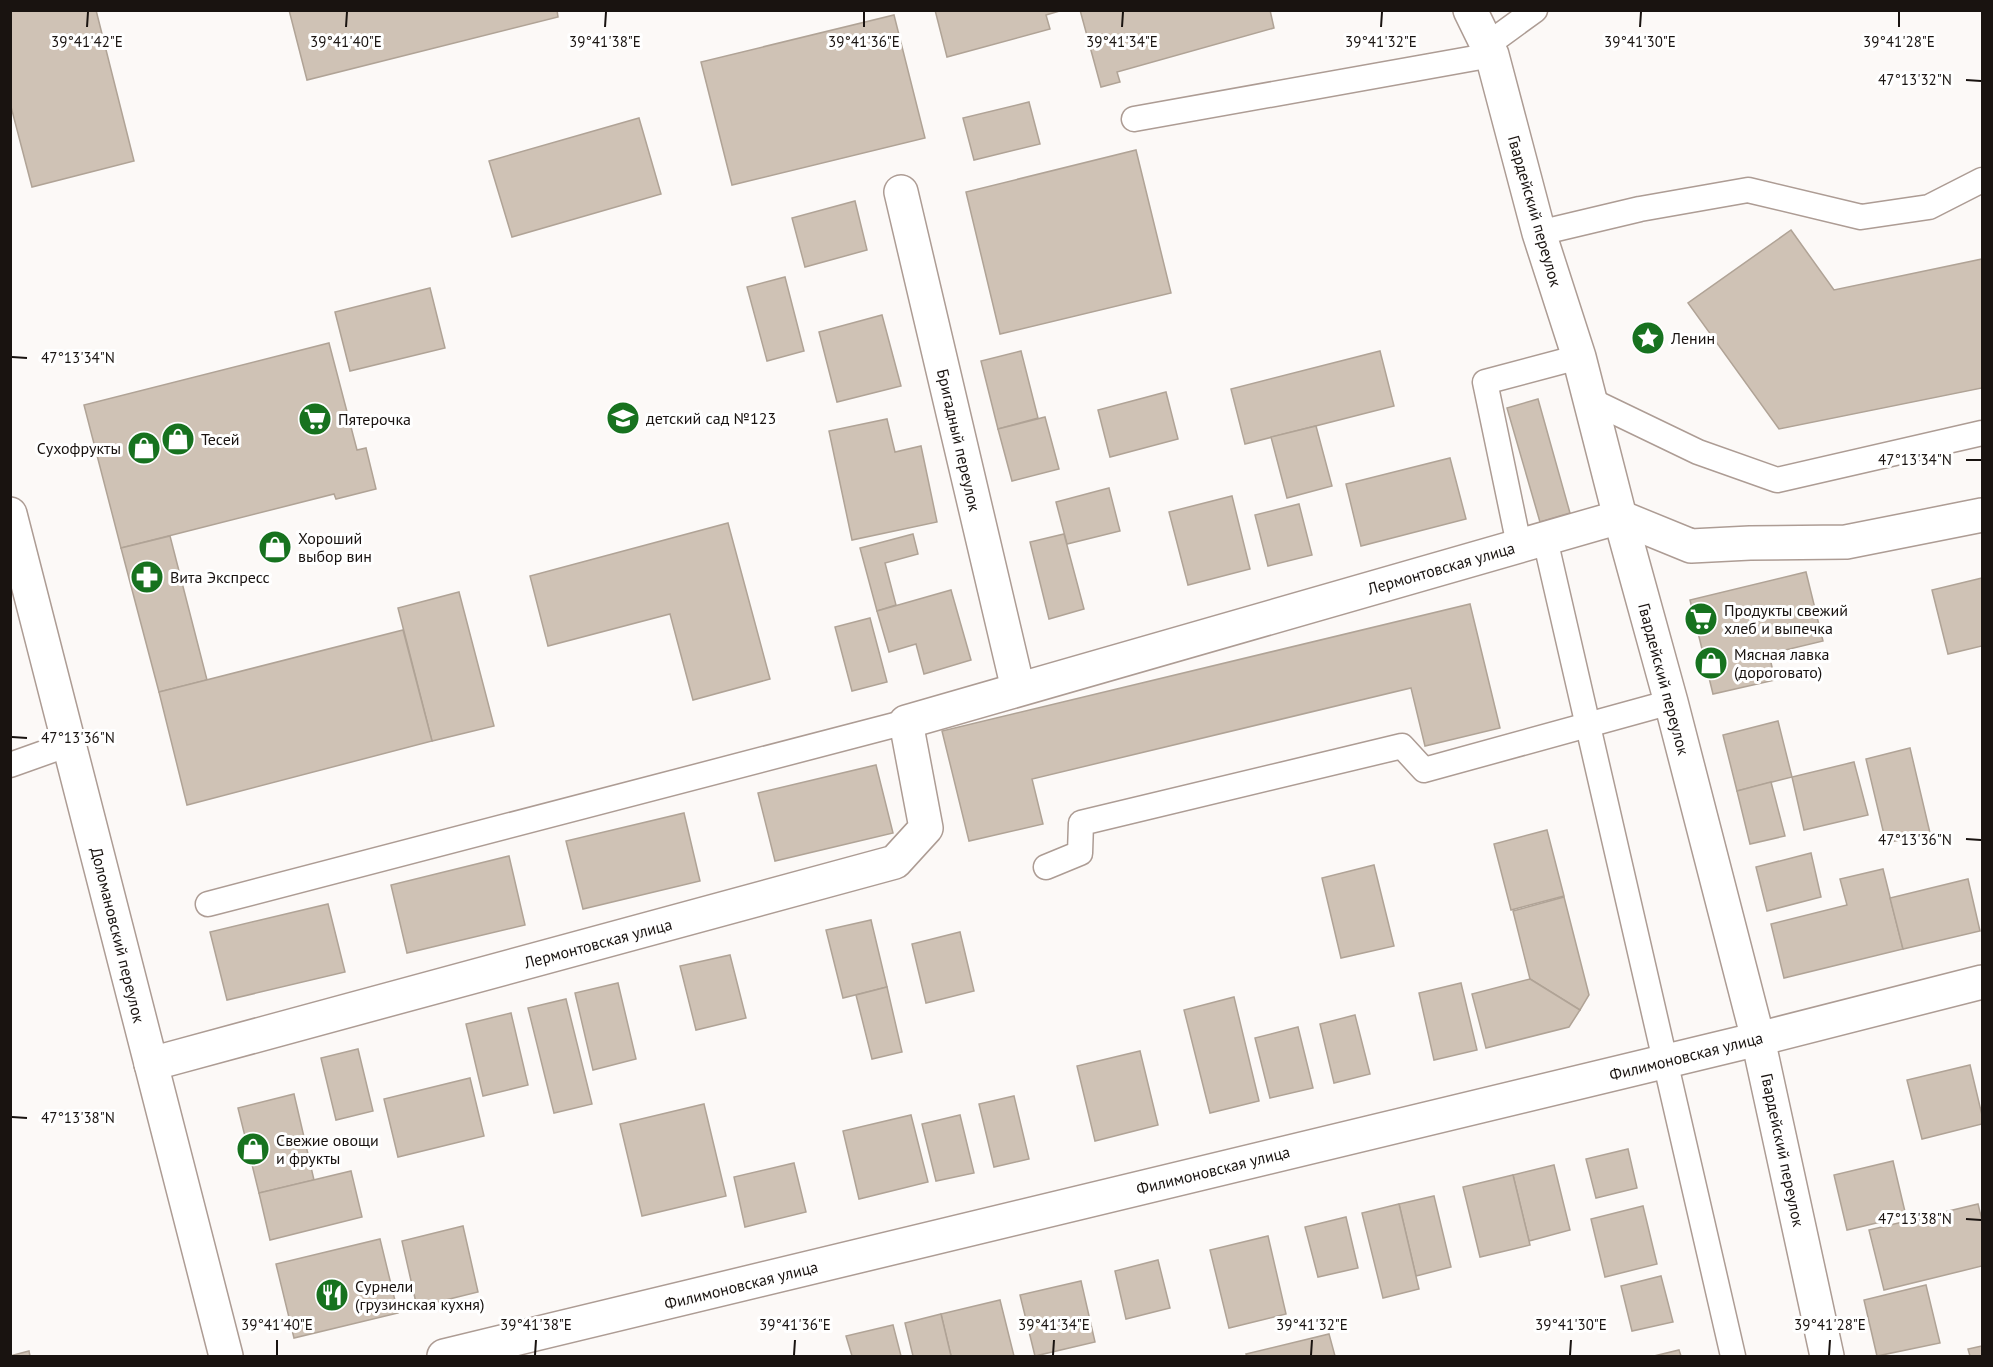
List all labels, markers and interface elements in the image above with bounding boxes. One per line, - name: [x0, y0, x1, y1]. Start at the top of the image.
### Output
- text: 39°41'42"E: [51, 32, 123, 51]
- text: 39°41'40"E: [310, 32, 382, 51]
- text: 39°41'38"E: [569, 32, 641, 51]
- text: 39°41'36"E: [828, 32, 900, 51]
- text: 39°41'34"E: [1086, 32, 1158, 51]
- text: 39°41'32"E: [1345, 32, 1417, 51]
- text: 39°41'30"E: [1604, 32, 1676, 51]
- text: 39°41'28"E: [1863, 32, 1935, 51]
- text: 47°13'32"N: [1878, 70, 1952, 89]
- street label: Гвардейский переулок: [1504, 133, 1566, 289]
- place icon: Ленин: [1630, 320, 1666, 356]
- place label: Ленин: [1670, 328, 1715, 348]
- text: 47°13'34"N: [41, 348, 115, 367]
- street label: Бригадный переулок: [933, 367, 985, 514]
- school or university icon: детский сад №123: [605, 400, 641, 436]
- supermarket icon: Пятерочка: [297, 401, 333, 437]
- place label: детский сад №123: [646, 408, 776, 428]
- place label: Пятерочка: [338, 409, 411, 429]
- shop icon: Тесей: [160, 421, 196, 457]
- place label: Тесей: [201, 429, 240, 449]
- shop icon: Сухофрукты: [126, 430, 162, 466]
- place label: Сухофрукты: [37, 438, 121, 458]
- text: 47°13'34"N: [1878, 450, 1952, 469]
- place label: Хороший выбор вин: [298, 528, 372, 566]
- shop icon: Хороший выбор вин: [257, 529, 293, 565]
- street label: Лермонтовская улица: [1364, 537, 1517, 599]
- pharmacy icon: Вита Экспресс: [129, 559, 165, 595]
- place label: Вита Экспресс: [170, 567, 270, 587]
- place label: Продукты свежий хлеб и выпечка: [1724, 600, 1848, 638]
- street label: Гвардейский переулок: [1634, 601, 1694, 758]
- supermarket icon: Продукты свежий хлеб и выпечка: [1683, 601, 1719, 637]
- place label: Мясная лавка (дороговато): [1734, 644, 1829, 682]
- shop icon: Мясная лавка (дороговато): [1693, 645, 1729, 681]
- text: 47°13'36"N: [41, 728, 115, 747]
- text: 47°13'36"N: [1878, 830, 1952, 849]
- street label: Доломановский переулок: [86, 845, 150, 1025]
- street label: Лермонтовская улица: [521, 914, 674, 973]
- street label: Филимоновская улица: [1607, 1027, 1765, 1085]
- street label: Гвардейский переулок: [1757, 1071, 1809, 1229]
- text: 47°13'38"N: [41, 1108, 115, 1127]
- place label: Свежие овощи и фрукты: [276, 1130, 379, 1168]
- shop icon: Свежие овощи и фрукты: [235, 1131, 271, 1167]
- street label: Филимоновская улица: [1134, 1141, 1292, 1199]
- text: 47°13'38"N: [1878, 1209, 1952, 1228]
- street label: Филимоновская улица: [662, 1256, 820, 1314]
- place label: Сурнели (грузинская кухня): [355, 1276, 484, 1314]
- restaurant icon: Сурнели (грузинская кухня): [314, 1277, 350, 1313]
- text: 39°41'40"E: [241, 1315, 313, 1334]
- text: 39°41'38"E: [500, 1315, 572, 1334]
- text: 39°41'36"E: [759, 1315, 831, 1334]
- text: 39°41'34"E: [1018, 1315, 1090, 1334]
- text: 39°41'32"E: [1276, 1315, 1348, 1334]
- text: 39°41'30"E: [1535, 1315, 1607, 1334]
- text: 39°41'28"E: [1794, 1315, 1866, 1334]

